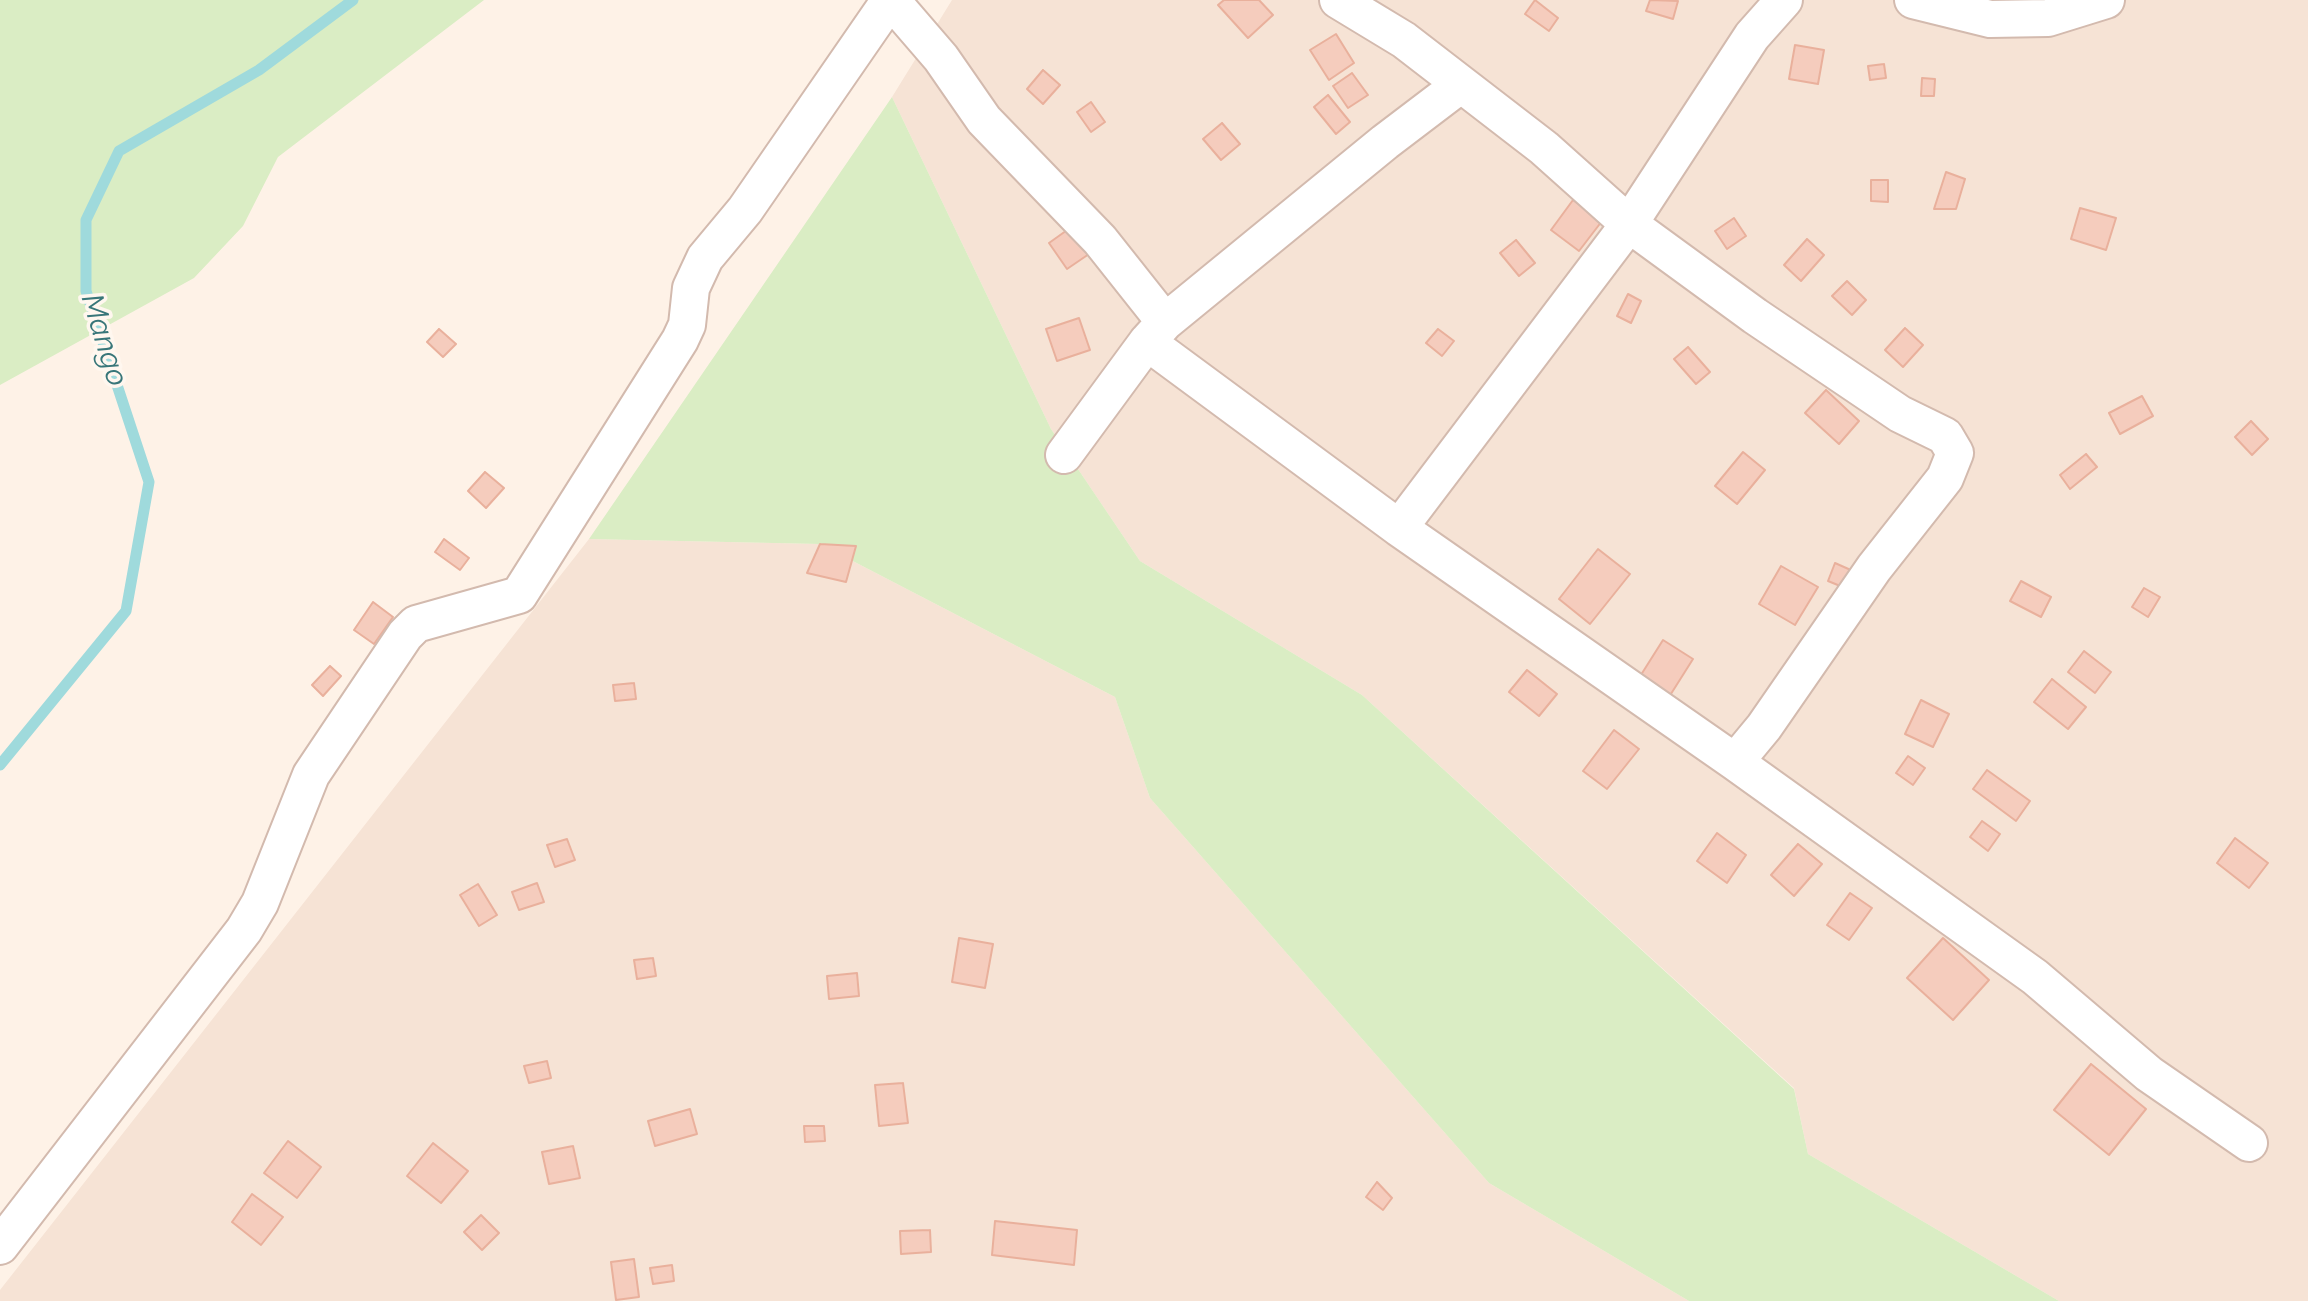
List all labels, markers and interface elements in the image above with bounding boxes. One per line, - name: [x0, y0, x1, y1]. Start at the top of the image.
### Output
- water label: Mango: [73, 290, 135, 390]

